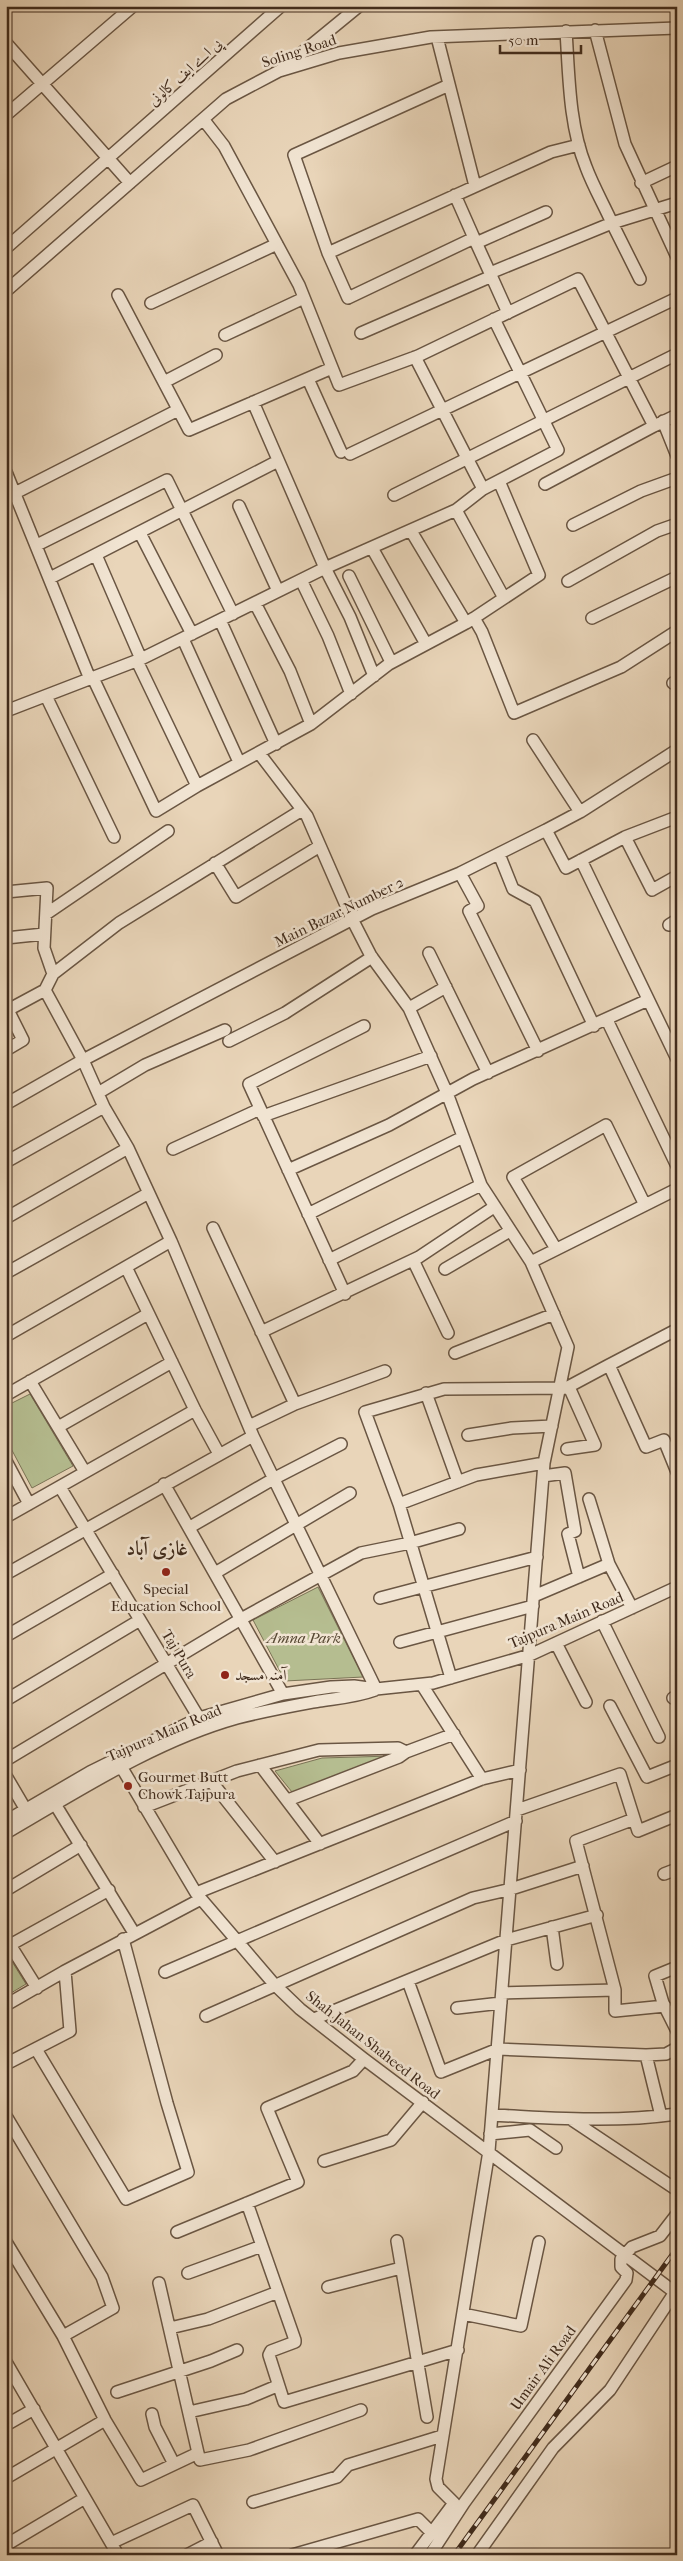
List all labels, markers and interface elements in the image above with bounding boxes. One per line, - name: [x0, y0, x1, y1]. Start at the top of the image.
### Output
- scale bar: [500, 22, 582, 54]
- street label: Soling Road: [260, 30, 339, 71]
- text: 50 m: [508, 31, 539, 49]
- street label: پی اے ایف کالونی: [144, 33, 228, 112]
- street label: Main Bazar Number 2: [271, 873, 407, 951]
- district label: غازى آباد: [126, 1536, 188, 1560]
- marker: Special Education School: [160, 1566, 172, 1578]
- place label: Special Education School: [111, 1580, 221, 1615]
- street label: Tajpura Main Road: [506, 1587, 627, 1652]
- street label: Taj Pura: [157, 1626, 201, 1683]
- park label: Amna Park: [265, 1629, 341, 1647]
- place label: آمنہ مسجد: [235, 1666, 288, 1684]
- marker: آمنہ مسجد: [219, 1669, 231, 1681]
- street label: Tajpura Main Road: [104, 1700, 225, 1765]
- place label: Gourmet Butt Chowk Tajpura: [138, 1768, 236, 1803]
- marker: Gourmet Butt Chowk Tajpura: [122, 1780, 134, 1792]
- street label: Shah Jahan Shaheed Road: [302, 1987, 444, 2104]
- street label: Umair Ali Road: [506, 2322, 580, 2414]

